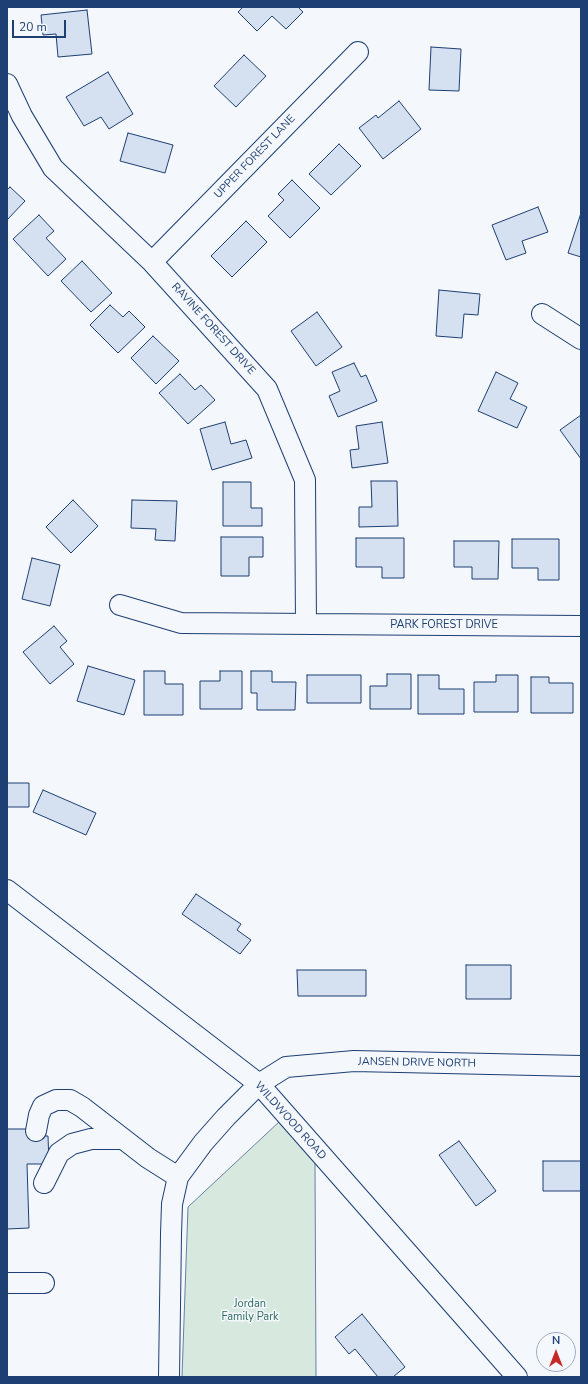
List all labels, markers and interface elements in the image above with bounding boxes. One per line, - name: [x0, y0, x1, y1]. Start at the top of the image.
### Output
- scale bar: [14, 12, 68, 38]
- text: 20 m: [19, 19, 47, 35]
- street label: UPPER FOREST LANE: [212, 113, 298, 201]
- street label: RAVINE FOREST DRIVE: [168, 280, 258, 378]
- street label: PARK FOREST DRIVE: [390, 618, 498, 632]
- street label: JANSEN DRIVE NORTH: [358, 1055, 476, 1071]
- street label: WILDWOOD ROAD: [251, 1079, 329, 1163]
- park label: Jordan Family Park: [221, 1297, 279, 1323]
- north arrow: [536, 1332, 576, 1372]
- text: N: [552, 1333, 560, 1348]

